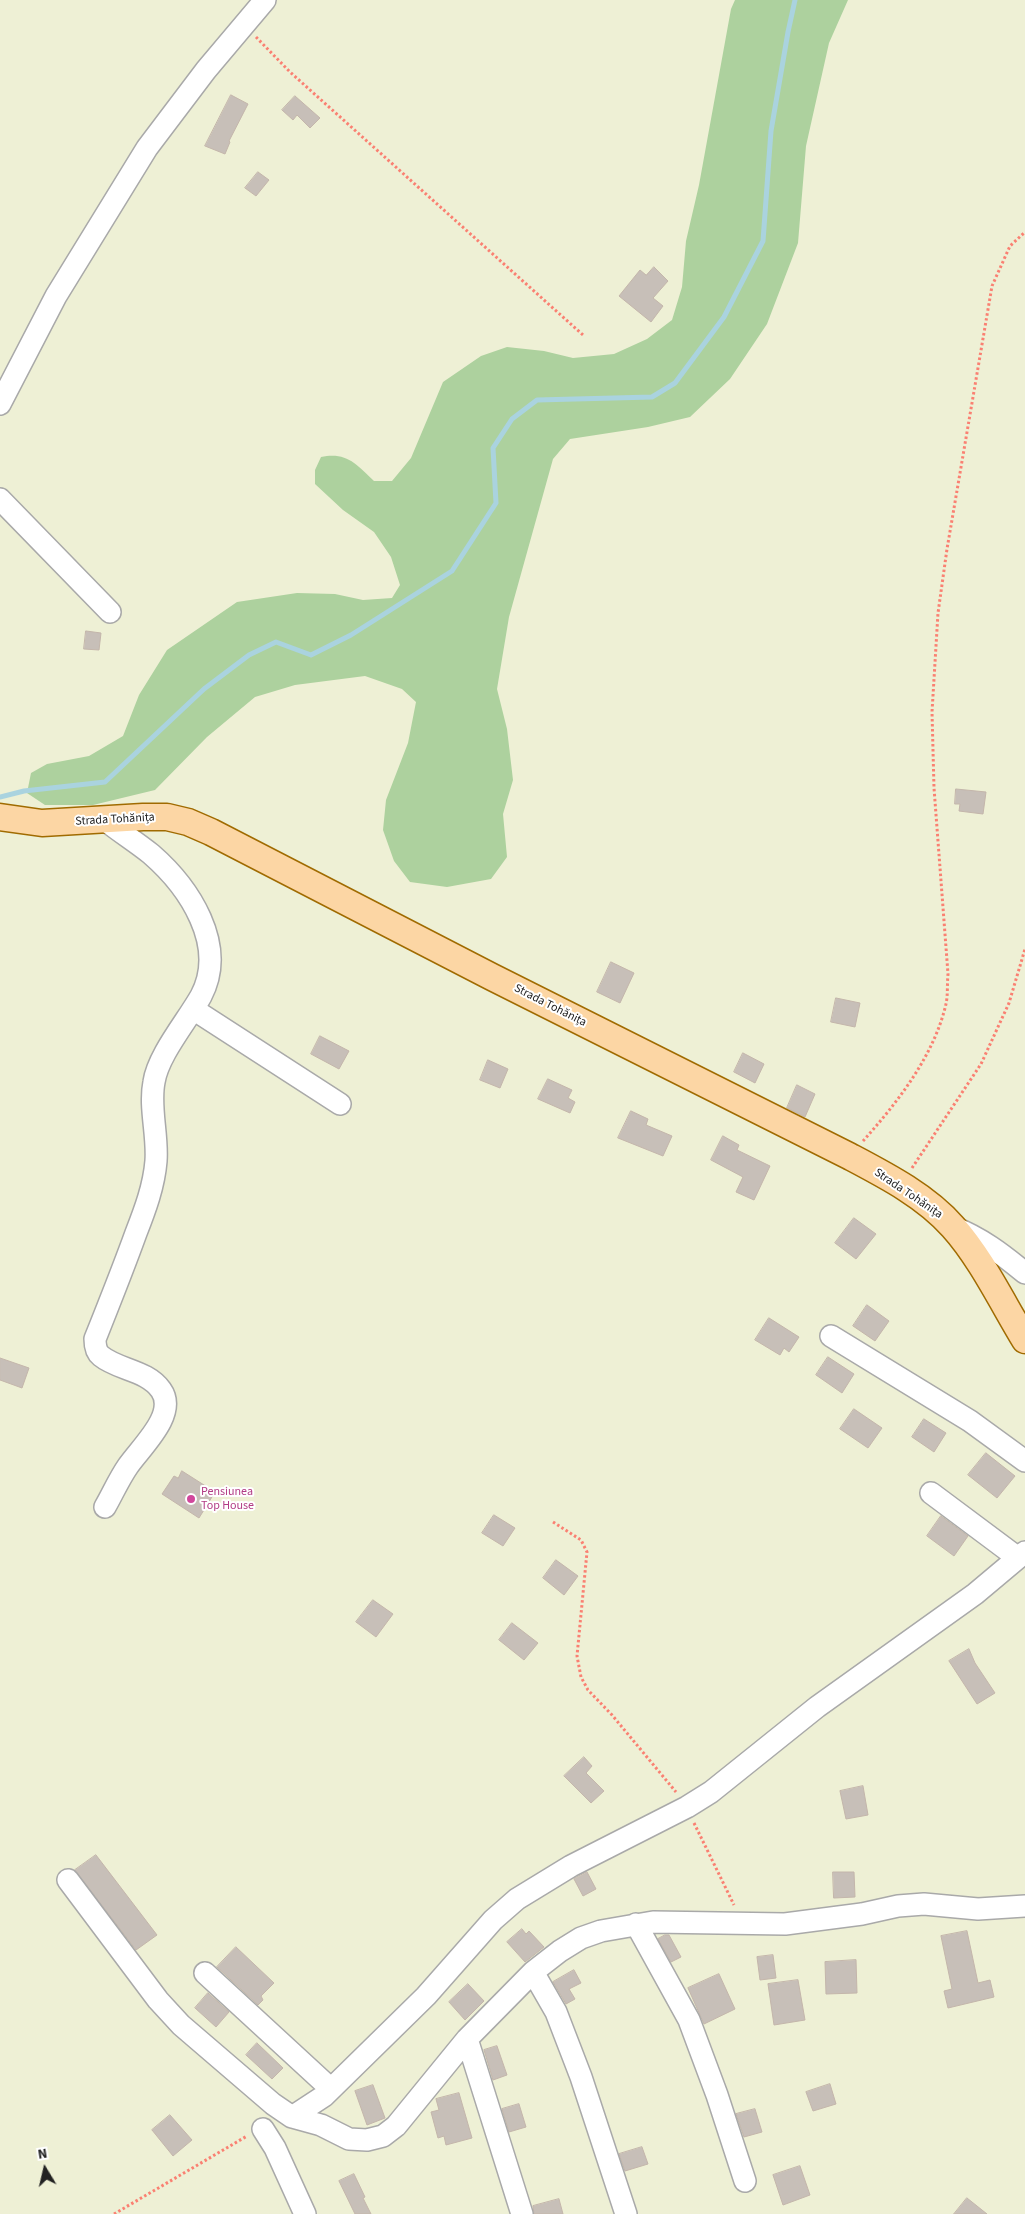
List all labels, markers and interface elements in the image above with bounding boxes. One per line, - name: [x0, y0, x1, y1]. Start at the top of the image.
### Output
- street label: Strada Tohănița: [75, 811, 155, 829]
- street label: Strada Tohănița: [511, 982, 589, 1030]
- street label: Strada Tohănița: [871, 1166, 945, 1222]
- place label: Pensiunea Top House: [201, 1485, 254, 1513]
- marker: Pensiunea Top House: [185, 1493, 197, 1505]
- north arrow: [20, 2144, 70, 2194]
- text: N: [36, 2144, 49, 2165]

